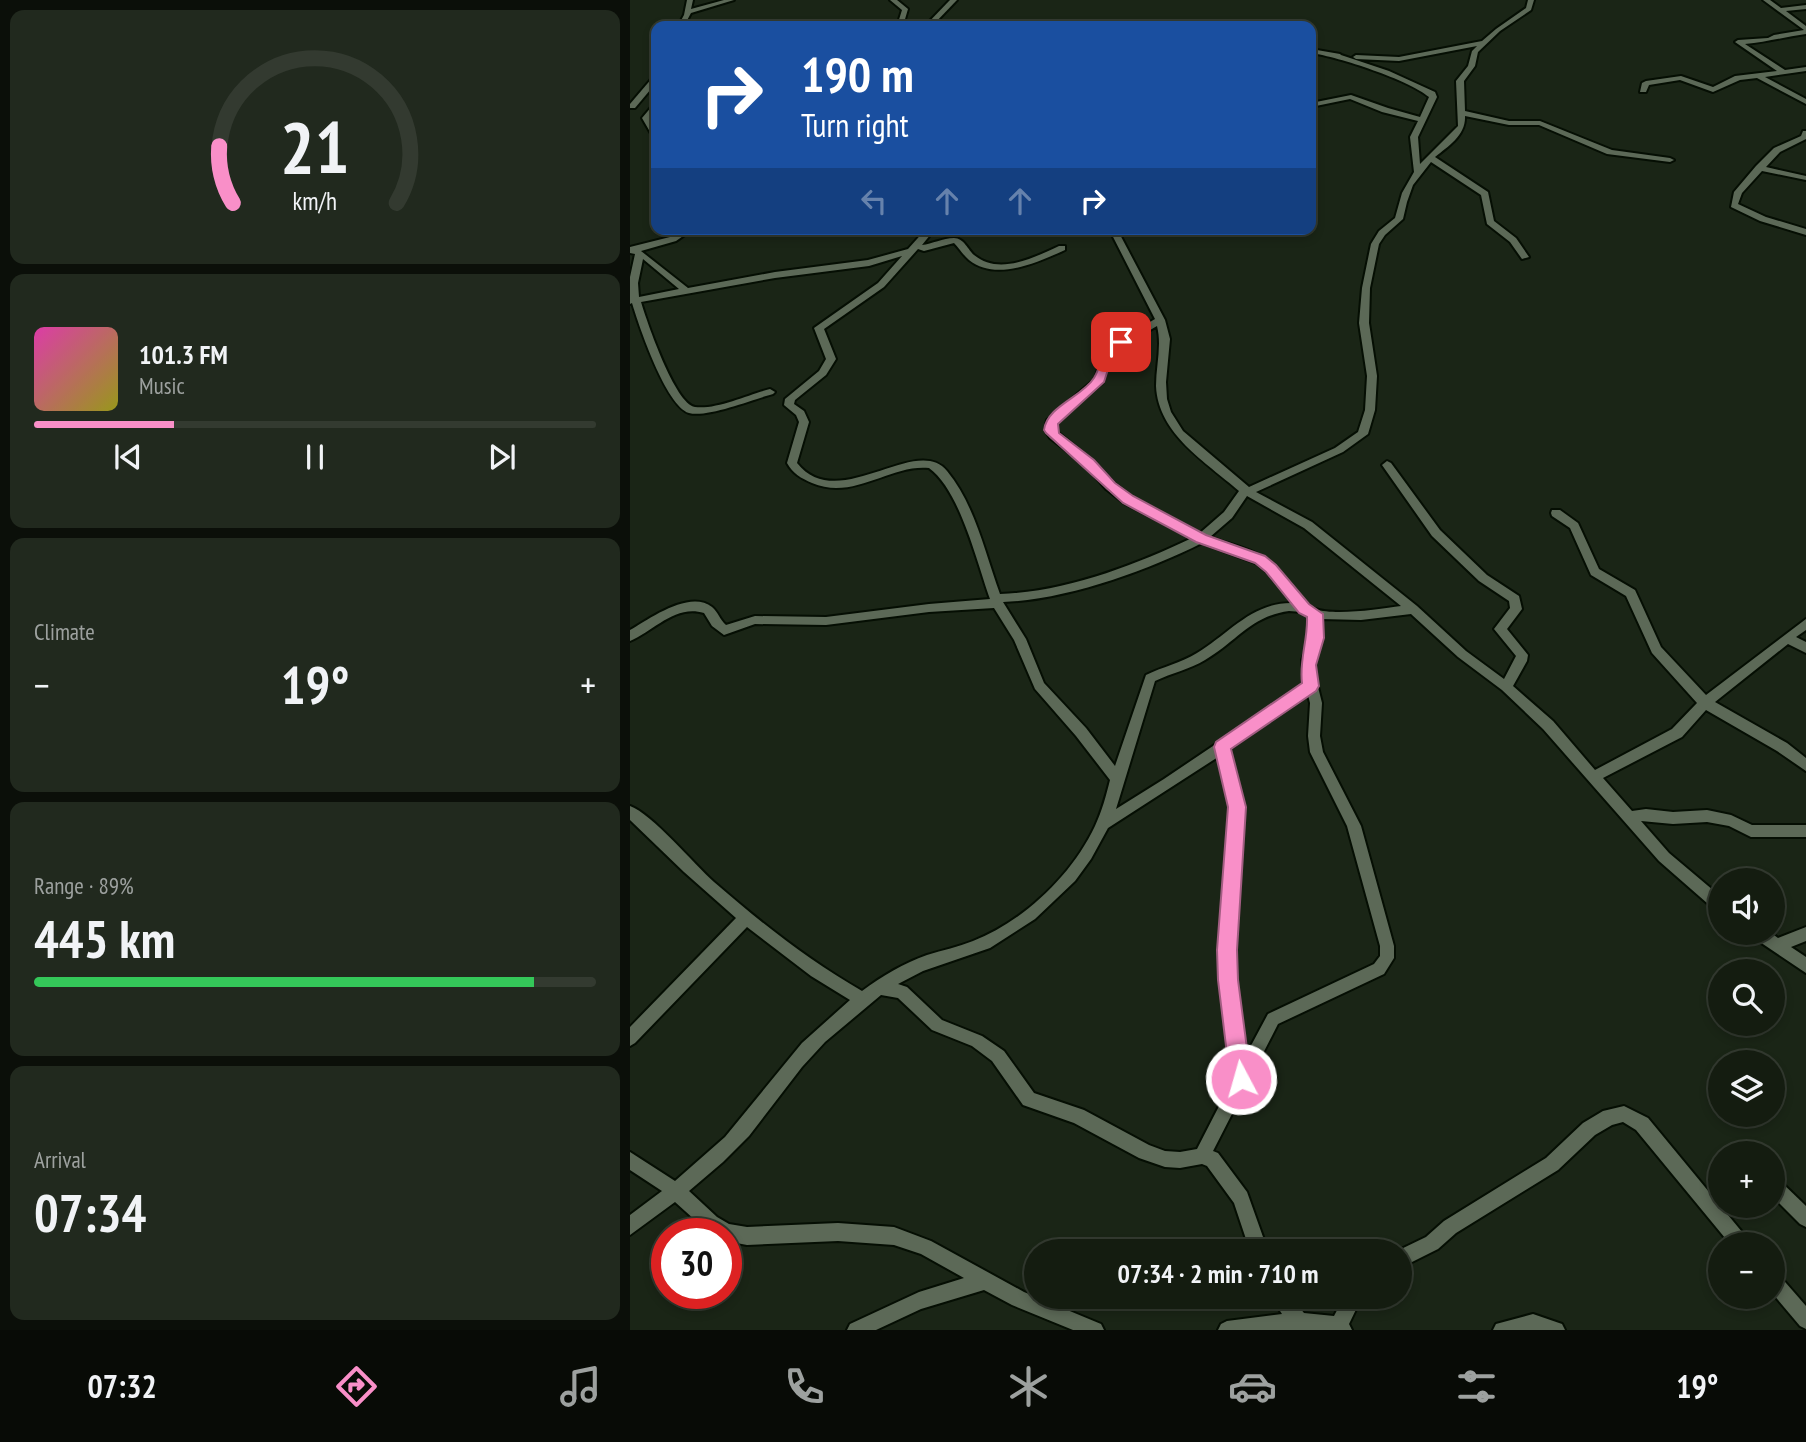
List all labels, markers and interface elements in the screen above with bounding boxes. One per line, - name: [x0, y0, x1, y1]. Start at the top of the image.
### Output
- text: 190 m: [801, 42, 914, 106]
- icon: right: [686, 49, 777, 140]
- text: 21: [280, 99, 350, 193]
- text: Turn right: [801, 104, 909, 146]
- icon: left: [855, 182, 893, 220]
- icon: ahead: [928, 182, 966, 220]
- icon: ahead: [1001, 182, 1039, 220]
- icon: right: [1074, 182, 1112, 220]
- text: km/h: [293, 185, 337, 217]
- pin: [1091, 312, 1151, 372]
- icon: arrive: [1102, 323, 1140, 361]
- text: 101.3 FM: [139, 338, 228, 371]
- text: Music: [139, 371, 185, 400]
- icon: previous: [109, 438, 147, 476]
- icon: pause: [296, 438, 334, 476]
- icon: next: [483, 438, 521, 476]
- text: Climate: [34, 617, 95, 646]
- text: 19°: [281, 651, 349, 718]
- text: −: [34, 660, 50, 709]
- text: +: [580, 660, 596, 709]
- map controls: [1708, 868, 1785, 1309]
- button: sound: [1708, 868, 1785, 945]
- text: Range · 89%: [34, 871, 134, 900]
- text: 445 km: [34, 905, 175, 972]
- button: search: [1708, 959, 1785, 1036]
- position arrow: [1204, 1042, 1278, 1116]
- button: layers: [1708, 1050, 1785, 1127]
- button: +: [1708, 1141, 1785, 1218]
- text: Arrival: [34, 1145, 86, 1174]
- text: 07:34: [34, 1179, 146, 1246]
- speed limit sign: 30: [651, 1218, 742, 1309]
- button: −: [1708, 1232, 1785, 1309]
- text: 07:34 · 2 min · 710 m: [1118, 1257, 1318, 1290]
- icon: directions: [332, 1362, 381, 1411]
- icon: music: [556, 1362, 605, 1411]
- icon: phone: [780, 1362, 829, 1411]
- icon: climate: [1004, 1362, 1053, 1411]
- icon: car: [1228, 1362, 1277, 1411]
- icon: filters: [1452, 1362, 1501, 1411]
- text: 07:32: [88, 1365, 157, 1407]
- text: 19°: [1676, 1365, 1718, 1407]

